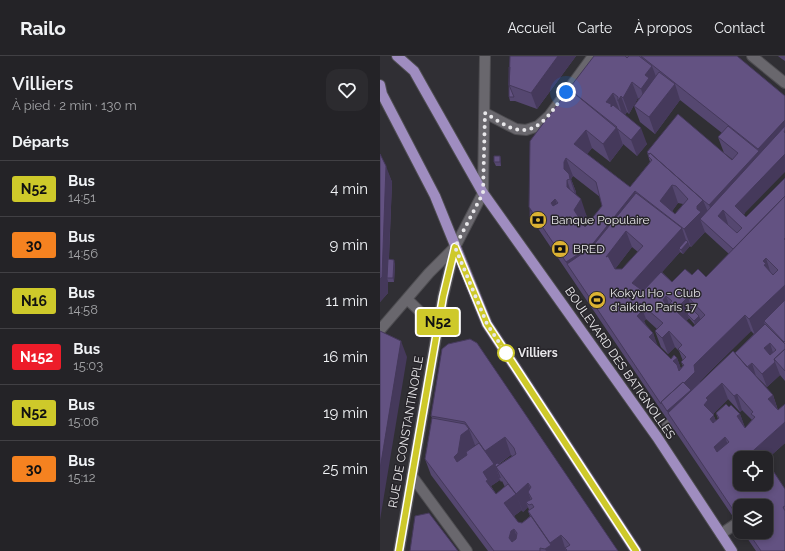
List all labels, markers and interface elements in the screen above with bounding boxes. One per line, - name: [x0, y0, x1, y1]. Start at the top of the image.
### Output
- text: Railo: [20, 17, 66, 39]
- text: Accueil: [507, 20, 555, 36]
- text: Carte: [577, 20, 612, 36]
- text: À propos: [634, 20, 692, 36]
- text: Contact: [714, 20, 765, 36]
- button: heart: [326, 69, 368, 111]
- text: Villiers: [12, 72, 73, 94]
- your location: [556, 82, 576, 102]
- text: À pied · 2 min · 130 m: [12, 98, 137, 113]
- text: Départs: [12, 133, 69, 151]
- text: Bus: [68, 172, 95, 190]
- text: 4 min: [330, 180, 368, 198]
- text: N52: [21, 181, 47, 197]
- text: 14:51: [68, 190, 96, 205]
- bank icon: Banque Populaire: [528, 210, 548, 230]
- place label: Banque Populaire: [551, 213, 650, 227]
- text: Bus: [68, 228, 95, 246]
- text: 9 min: [330, 236, 368, 254]
- text: 30: [26, 237, 42, 253]
- bank icon: BRED: [550, 239, 570, 259]
- place label: BRED: [573, 242, 605, 256]
- text: 14:56: [68, 246, 98, 261]
- text: Bus: [68, 284, 95, 302]
- street label: BOULEVARD DES BATIGNOLLES: [562, 284, 678, 442]
- place label: Kokyu Ho - Club d'aikido Paris 17: [610, 286, 701, 314]
- sports icon: Kokyu Ho - Club d'aikido Paris 17: [587, 290, 607, 310]
- text: 11 min: [326, 292, 368, 310]
- text: N16: [21, 293, 47, 309]
- text: 14:58: [68, 302, 98, 317]
- line badge: N52: [415, 309, 461, 335]
- text: N52: [425, 314, 451, 330]
- text: Bus: [73, 340, 100, 358]
- marker: Villiers: [497, 344, 515, 362]
- place label: Villiers: [518, 346, 558, 360]
- text: 16 min: [323, 348, 368, 366]
- text: N152: [20, 349, 53, 365]
- street label: RUE DE CONSTANTINOPLE: [386, 355, 426, 509]
- text: 15:03: [73, 358, 103, 373]
- text: Bus: [68, 396, 95, 414]
- text: 19 min: [323, 404, 368, 422]
- text: N52: [21, 405, 47, 421]
- text: 15:06: [68, 414, 99, 429]
- map controls: [733, 451, 773, 539]
- button: locate: [733, 451, 773, 491]
- text: Bus: [68, 452, 95, 470]
- text: 25 min: [322, 460, 368, 478]
- text: 30: [26, 461, 42, 477]
- text: 15:12: [68, 470, 95, 485]
- button: layers: [733, 499, 773, 539]

